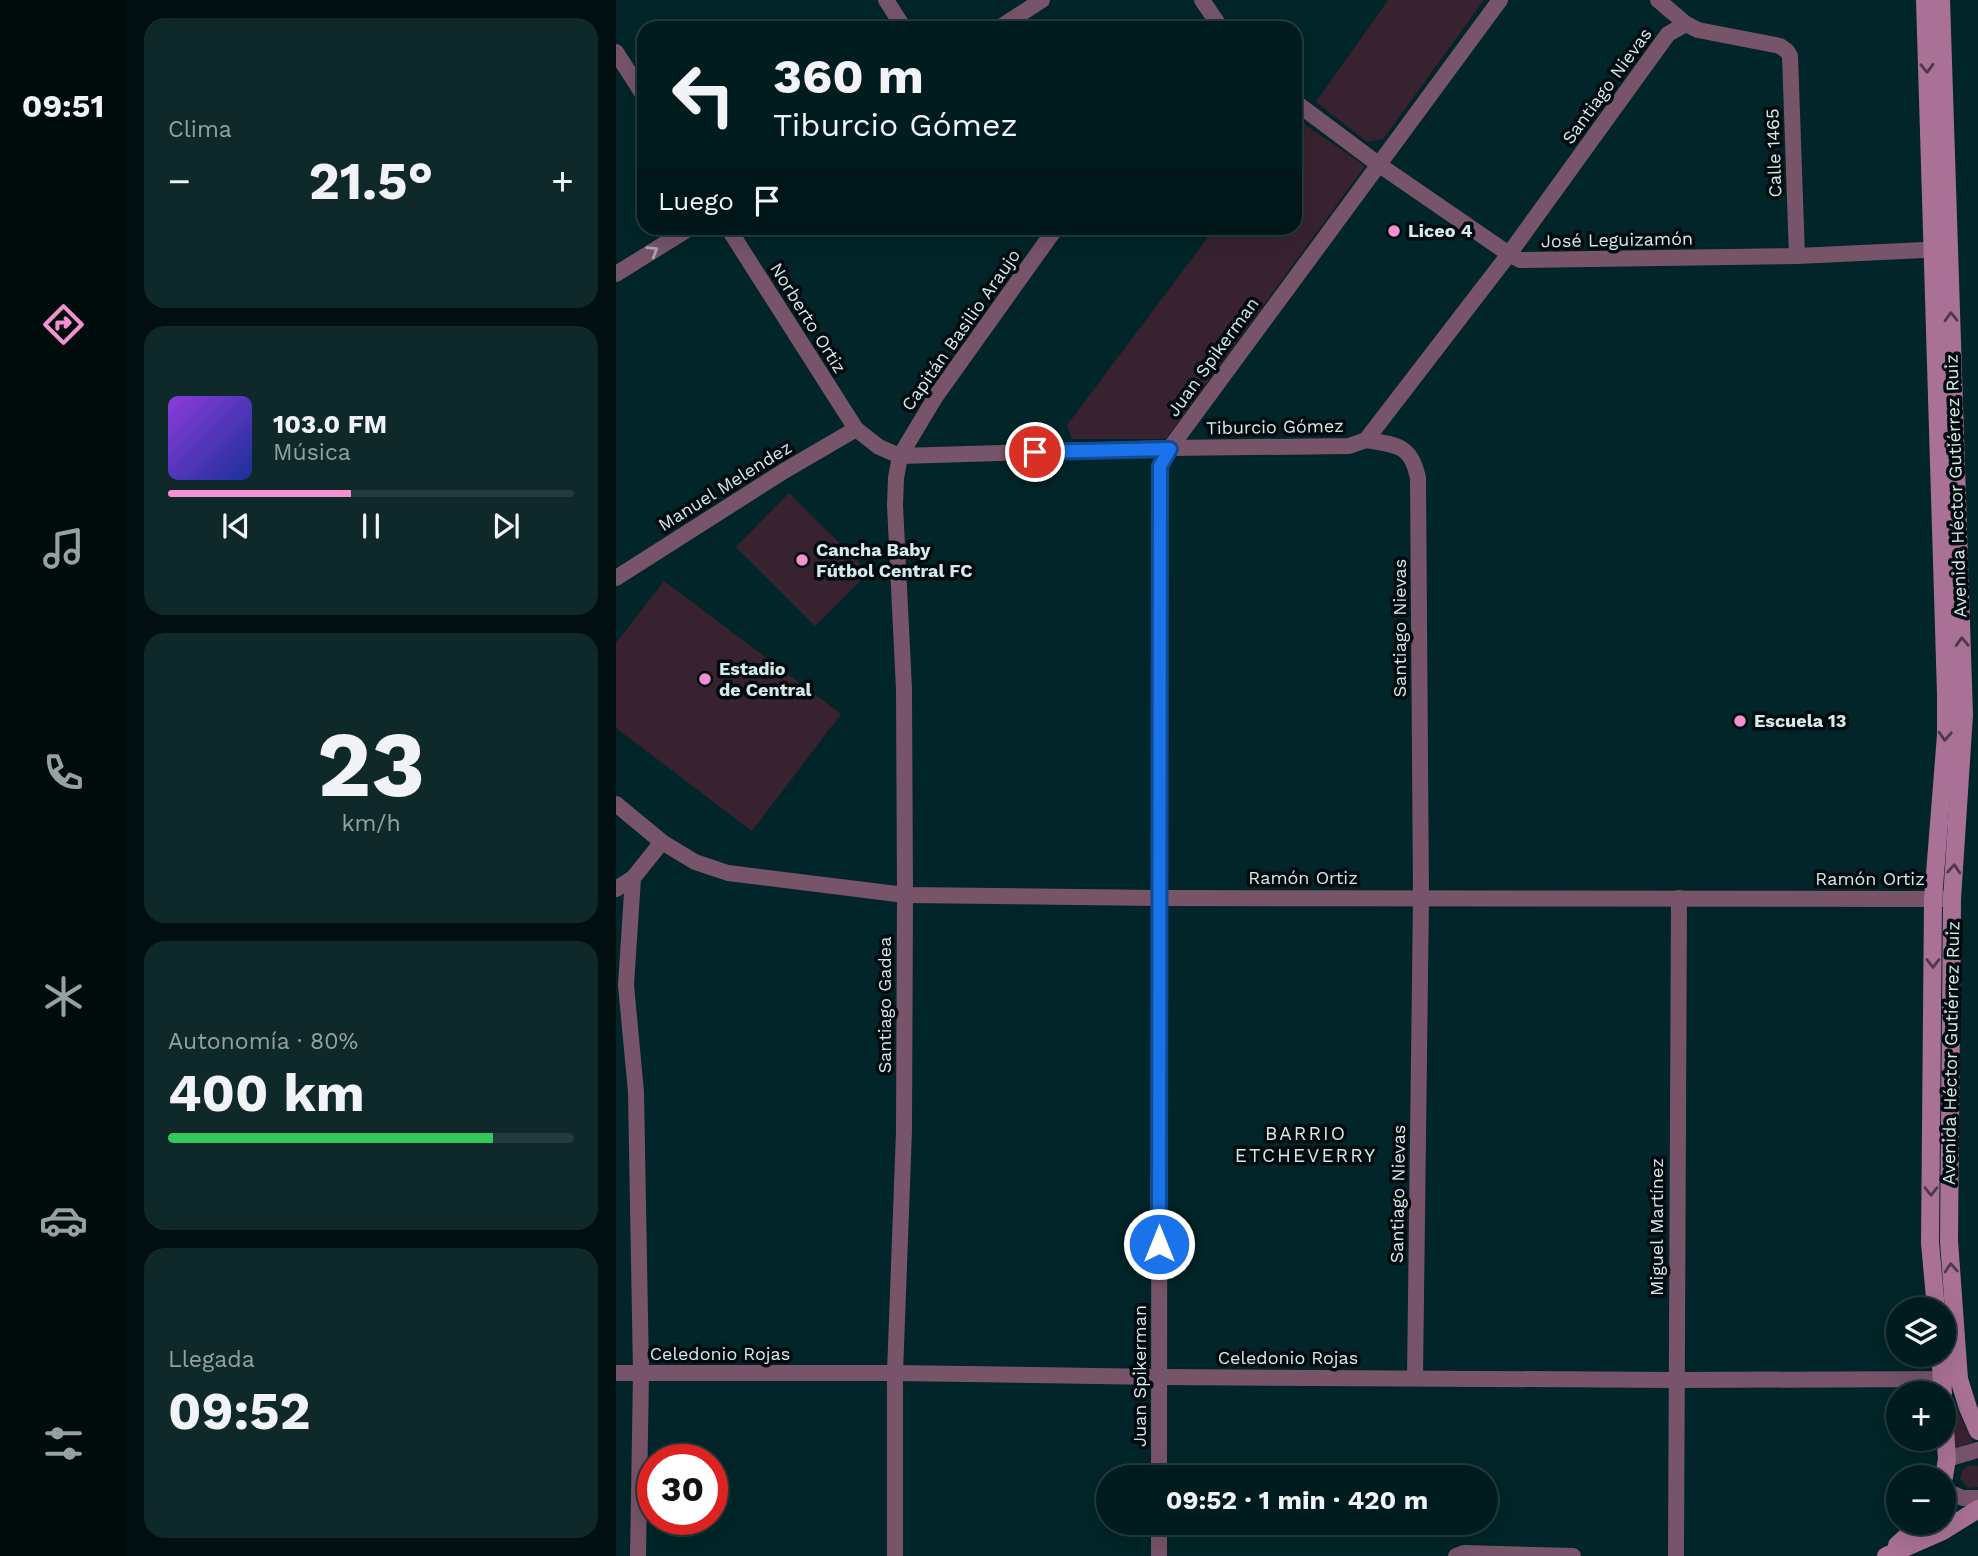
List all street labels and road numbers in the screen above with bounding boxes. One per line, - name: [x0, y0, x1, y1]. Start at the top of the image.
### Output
- street label: Santiago Nievas: [1557, 23, 1656, 148]
- street label: Calle 1465: [1761, 108, 1786, 198]
- street label: José Leguizamón: [1541, 228, 1693, 251]
- street label: Capitán Basilio Araujo: [897, 245, 1024, 414]
- street label: Norberto Ortiz: [766, 259, 851, 377]
- street label: Juan Spikerman: [1162, 293, 1263, 420]
- street label: Avenida Héctor Gutiérrez Ruiz: [1940, 354, 1971, 618]
- street label: Tiburcio Gómez: [1206, 415, 1344, 438]
- street label: Manuel Melendez: [654, 436, 795, 535]
- street label: Santiago Nievas: [1389, 559, 1410, 697]
- street label: Ramón Ortiz: [1248, 867, 1358, 888]
- street label: Ramón Ortiz: [1815, 868, 1925, 889]
- street label: Avenida Héctor Gutiérrez Ruiz: [1938, 921, 1963, 1185]
- street label: Santiago Gadea: [874, 937, 895, 1073]
- street label: Santiago Nievas: [1386, 1125, 1409, 1263]
- street label: Miguel Martínez: [1646, 1158, 1667, 1296]
- street label: Juan Spikerman: [1129, 1305, 1150, 1447]
- street label: Celedonio Rojas: [650, 1343, 790, 1364]
- street label: Celedonio Rojas: [1218, 1347, 1358, 1368]

